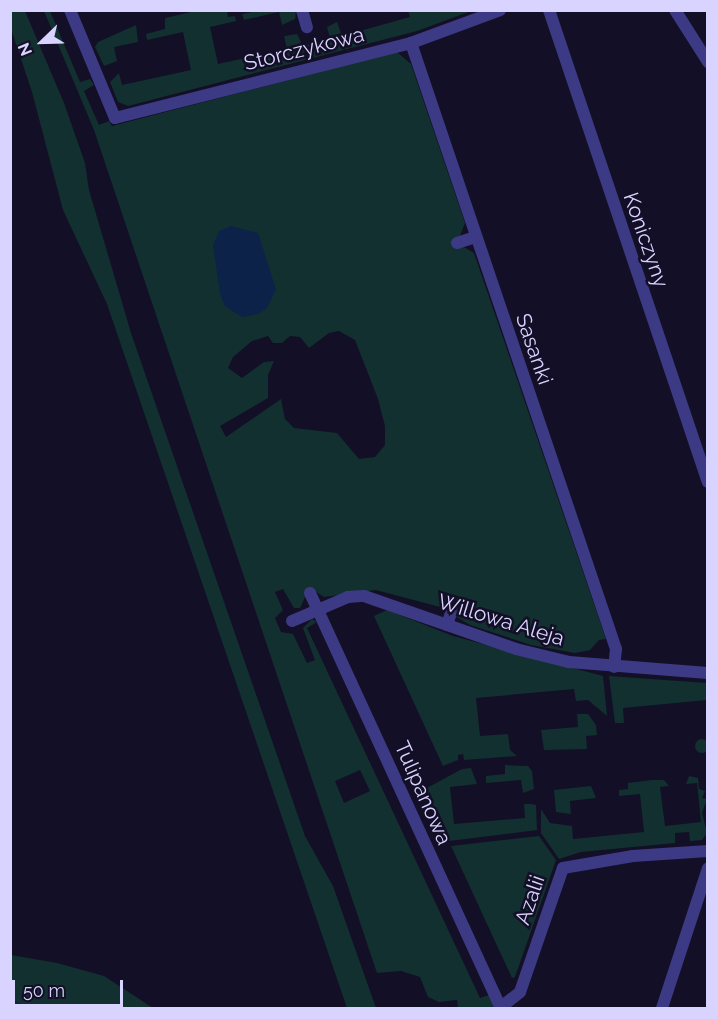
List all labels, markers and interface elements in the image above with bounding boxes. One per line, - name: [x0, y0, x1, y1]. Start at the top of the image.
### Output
- north arrow: [12, 12, 72, 72]
- street label: Storczykowa: [241, 22, 367, 76]
- text: N: [14, 40, 36, 59]
- street label: Koniczyny: [618, 189, 674, 291]
- street label: Sasanki: [510, 310, 558, 388]
- street label: Willowa Aleja: [434, 589, 568, 651]
- street label: Tulipanowa: [389, 737, 457, 849]
- street label: Azalii: [510, 872, 550, 928]
- scale bar: [15, 968, 126, 1006]
- text: 50 m: [23, 980, 65, 1001]

